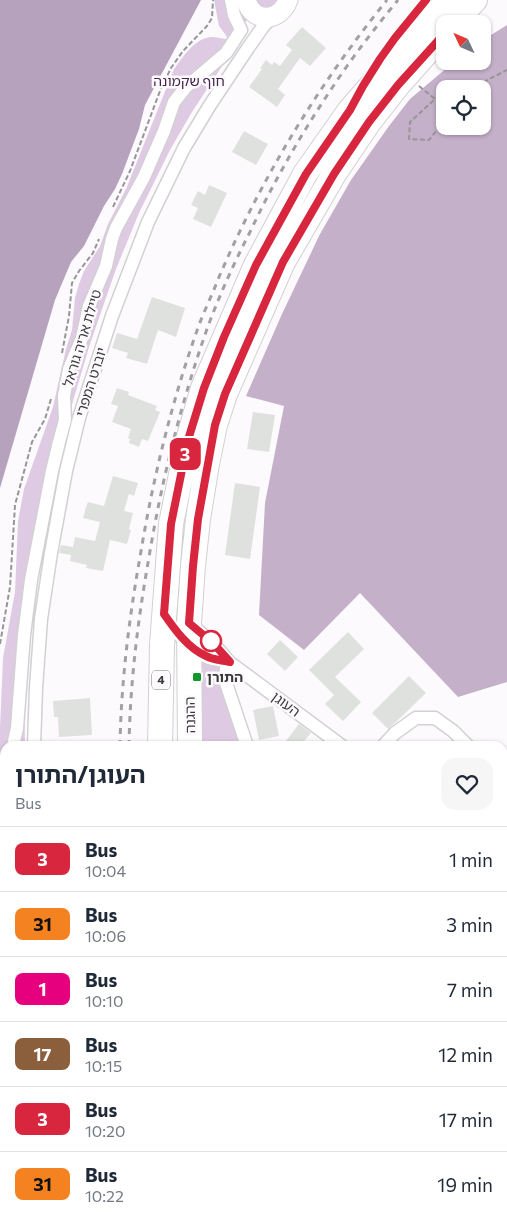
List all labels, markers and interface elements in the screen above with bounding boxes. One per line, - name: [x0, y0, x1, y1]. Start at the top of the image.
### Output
- north arrow: [436, 15, 491, 70]
- map controls: [436, 15, 491, 135]
- park label: חוף שקמונה: [153, 72, 225, 89]
- button: locate: [436, 80, 491, 135]
- street label: טיילת אריה גוראל: [59, 287, 104, 389]
- street label: יוברט המפרי: [71, 345, 110, 419]
- line badge: 3: [169, 438, 201, 470]
- text: 3: [180, 443, 190, 465]
- unlabelled marker: [200, 630, 222, 652]
- place label: התורן: [207, 668, 243, 685]
- road number: 4: [152, 670, 170, 690]
- marker: התורן: [191, 671, 203, 683]
- street label: העוגן: [269, 687, 304, 720]
- street label: ההגנה: [181, 696, 198, 734]
- button: heart: [441, 758, 493, 810]
- text: העוגן/התורן: [15, 759, 146, 788]
- text: Bus: [15, 793, 42, 812]
- text: Bus: [85, 838, 117, 861]
- text: 3: [37, 848, 48, 870]
- text: 1 min: [449, 848, 493, 871]
- text: 10:04: [85, 861, 126, 880]
- text: Bus: [85, 903, 117, 926]
- text: 31: [33, 913, 52, 935]
- text: 3 min: [446, 913, 493, 936]
- text: 10:06: [85, 926, 126, 945]
- text: Bus: [85, 968, 117, 991]
- text: 1: [38, 978, 47, 1000]
- text: 7 min: [447, 978, 493, 1001]
- text: 10:10: [85, 991, 123, 1010]
- text: Bus: [85, 1033, 117, 1056]
- text: 17: [33, 1043, 52, 1065]
- text: 12 min: [438, 1043, 493, 1066]
- text: 10:15: [85, 1056, 122, 1075]
- text: Bus: [85, 1098, 117, 1121]
- text: 3: [37, 1108, 48, 1130]
- text: 17 min: [439, 1108, 493, 1131]
- text: 10:20: [85, 1121, 125, 1140]
- text: Bus: [85, 1163, 117, 1186]
- text: 31: [33, 1173, 52, 1195]
- text: 19 min: [437, 1173, 493, 1196]
- text: 10:22: [85, 1186, 124, 1205]

